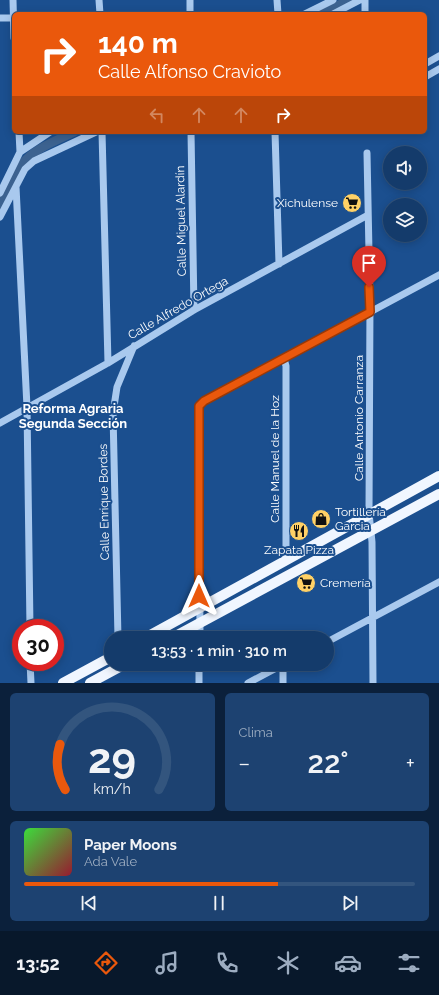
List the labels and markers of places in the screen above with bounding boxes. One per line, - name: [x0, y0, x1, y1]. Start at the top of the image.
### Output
- supermarket icon: Xichulense: [341, 192, 363, 214]
- place label: Xichulense: [277, 196, 338, 210]
- pin: [352, 246, 386, 287]
- place label: Tortillería Garcia: [335, 505, 386, 533]
- shop icon: Tortillería Garcia: [310, 508, 332, 530]
- restaurant icon: Zapata Pizza: [288, 520, 310, 542]
- place label: Zapata Pizza: [264, 543, 334, 557]
- supermarket icon: Cremería: [295, 572, 317, 594]
- place label: Cremería: [320, 576, 371, 590]

